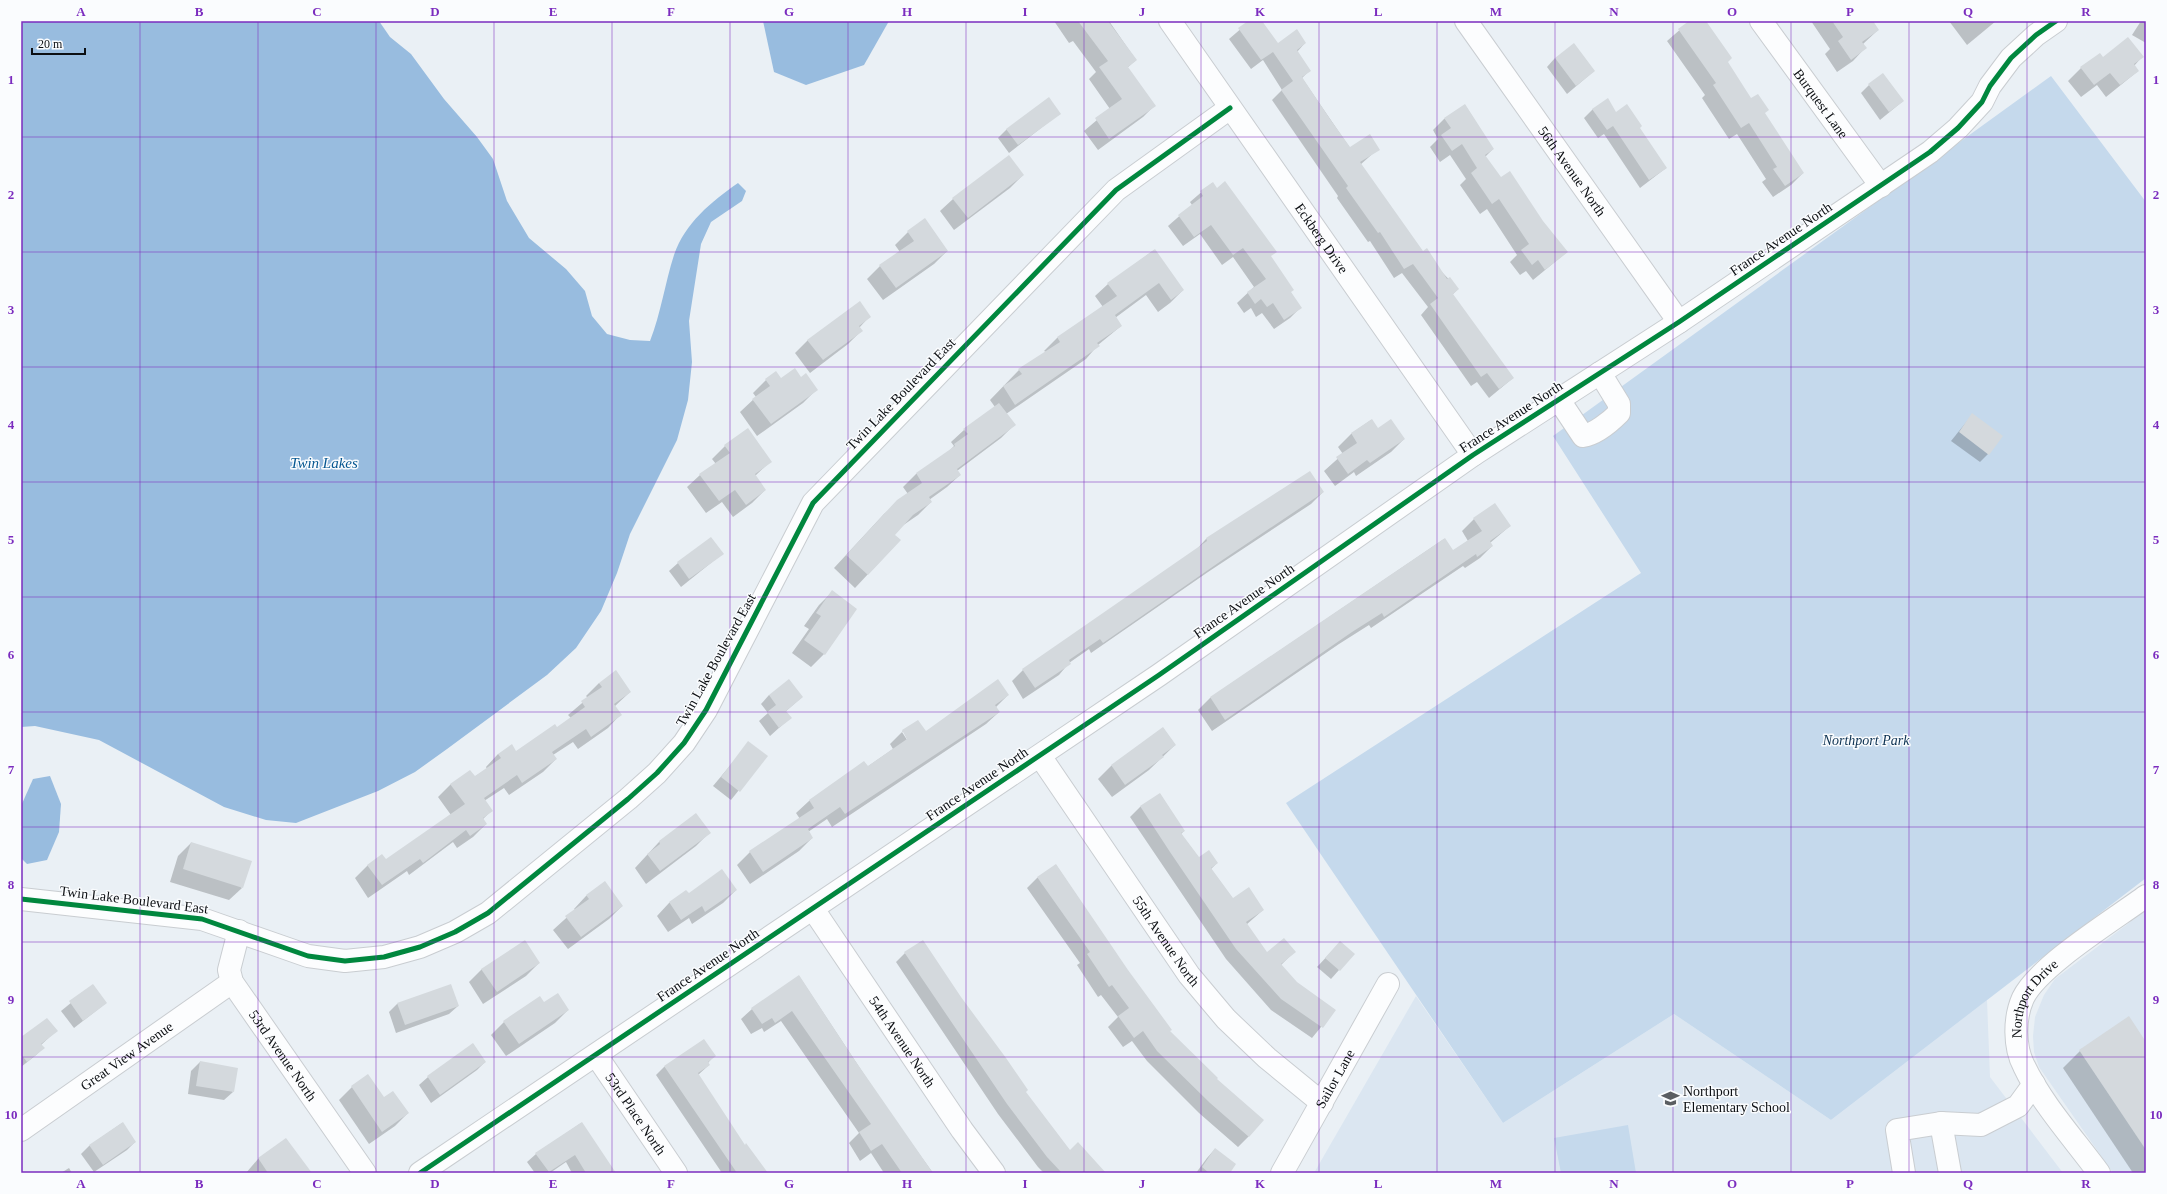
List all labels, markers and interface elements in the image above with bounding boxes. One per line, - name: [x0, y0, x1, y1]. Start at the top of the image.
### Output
- text: A: [76, 4, 86, 19]
- text: B: [195, 4, 204, 19]
- text: C: [312, 4, 322, 19]
- text: D: [430, 4, 440, 19]
- text: E: [549, 4, 557, 19]
- text: F: [667, 4, 675, 19]
- text: G: [784, 4, 794, 19]
- text: H: [902, 4, 912, 19]
- text: I: [1022, 4, 1028, 19]
- text: J: [1139, 4, 1146, 19]
- text: K: [1255, 4, 1266, 19]
- text: L: [1374, 4, 1383, 19]
- text: M: [1490, 4, 1502, 19]
- text: N: [1609, 4, 1619, 19]
- text: O: [1727, 4, 1737, 19]
- text: P: [1846, 4, 1854, 19]
- text: Q: [1963, 4, 1973, 19]
- text: R: [2081, 4, 2091, 19]
- scale bar: [32, 30, 85, 56]
- text: 20 m: [38, 37, 63, 51]
- street label: Burquest Lane: [1791, 66, 1851, 141]
- text: 1: [8, 72, 14, 87]
- text: 1: [2153, 72, 2159, 87]
- street label: 56th Avenue North: [1535, 123, 1609, 219]
- text: 2: [8, 187, 14, 202]
- text: 2: [2153, 187, 2159, 202]
- street label: France Avenue North: [1727, 199, 1835, 279]
- street label: Eckberg Drive: [1292, 200, 1351, 276]
- text: 3: [8, 302, 15, 317]
- text: 3: [2153, 302, 2160, 317]
- street label: Twin Lake Boulevard East: [844, 335, 958, 453]
- street label: France Avenue North: [1457, 378, 1565, 456]
- text: 4: [8, 417, 15, 432]
- text: 4: [2153, 417, 2160, 432]
- water label: Twin Lakes: [290, 455, 358, 471]
- text: 5: [8, 532, 15, 547]
- text: 5: [2153, 532, 2160, 547]
- street label: France Avenue North: [1191, 561, 1297, 641]
- street label: Twin Lake Boulevard East: [673, 591, 759, 729]
- text: 6: [8, 647, 15, 662]
- text: 6: [2153, 647, 2160, 662]
- park label: Northport Park: [1822, 733, 1910, 748]
- street label: France Avenue North: [923, 744, 1031, 824]
- text: 7: [8, 762, 15, 777]
- text: 7: [2153, 762, 2160, 777]
- text: 8: [8, 877, 15, 892]
- text: 8: [2153, 877, 2160, 892]
- street label: Twin Lake Boulevard East: [59, 883, 209, 917]
- street label: 55th Avenue North: [1130, 893, 1203, 989]
- street label: France Avenue North: [654, 925, 762, 1005]
- street label: Northport Drive: [2009, 956, 2060, 1039]
- text: 9: [8, 992, 15, 1007]
- text: 9: [2153, 992, 2160, 1007]
- street label: 54th Avenue North: [867, 993, 938, 1090]
- street label: 53rd Avenue North: [246, 1007, 320, 1104]
- street label: Great View Avenue: [78, 1018, 176, 1093]
- street label: Sailor Lane: [1312, 1047, 1357, 1111]
- street label: 53rd Place North: [603, 1070, 669, 1158]
- place label: Northport Elementary School: [1683, 1084, 1790, 1115]
- school or university icon: Northport Elementary School: [1660, 1089, 1680, 1109]
- text: 10: [5, 1107, 18, 1122]
- text: 10: [2150, 1107, 2163, 1122]
- text: A: [76, 1176, 86, 1191]
- text: B: [195, 1176, 204, 1191]
- text: C: [312, 1176, 322, 1191]
- text: D: [430, 1176, 440, 1191]
- text: E: [549, 1176, 557, 1191]
- text: F: [667, 1176, 675, 1191]
- text: G: [784, 1176, 794, 1191]
- text: H: [902, 1176, 912, 1191]
- text: I: [1022, 1176, 1028, 1191]
- text: J: [1139, 1176, 1146, 1191]
- text: K: [1255, 1176, 1266, 1191]
- text: L: [1374, 1176, 1383, 1191]
- text: M: [1490, 1176, 1502, 1191]
- text: N: [1609, 1176, 1619, 1191]
- text: O: [1727, 1176, 1737, 1191]
- text: P: [1846, 1176, 1854, 1191]
- text: Q: [1963, 1176, 1973, 1191]
- text: R: [2081, 1176, 2091, 1191]

